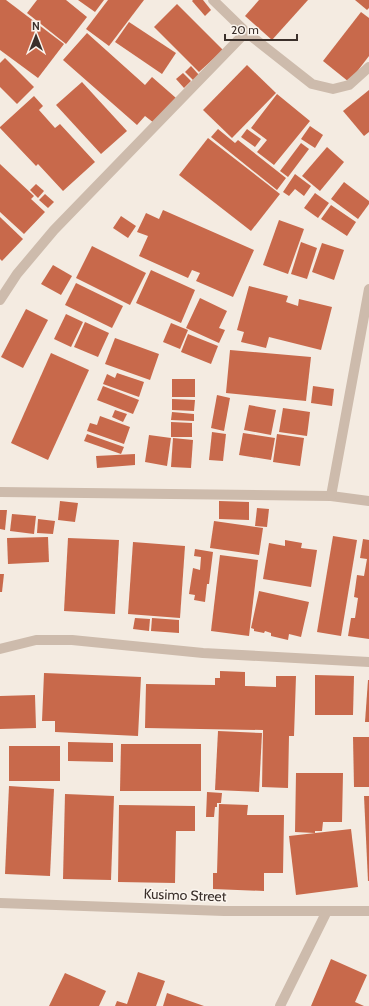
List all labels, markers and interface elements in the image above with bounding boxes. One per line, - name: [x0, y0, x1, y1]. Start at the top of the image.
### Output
- north arrow: [16, 16, 56, 56]
- scale bar: [225, 16, 297, 42]
- text: N: [32, 19, 40, 33]
- text: 20 m: [231, 22, 259, 37]
- street label: Kusimo Street: [143, 885, 227, 905]

